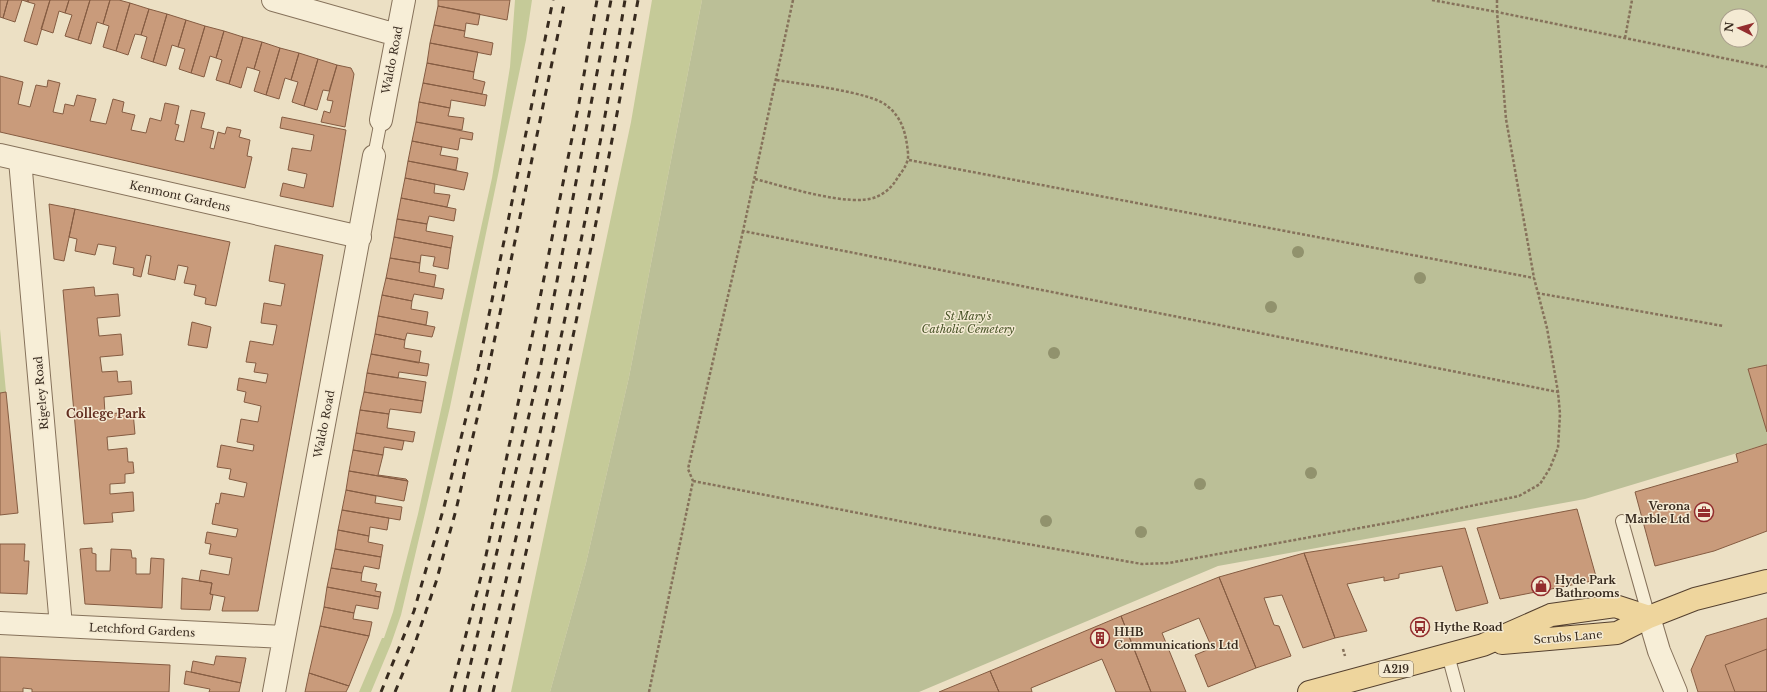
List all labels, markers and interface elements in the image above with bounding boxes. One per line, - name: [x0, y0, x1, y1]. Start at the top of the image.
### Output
- north arrow: [1719, 8, 1759, 48]
- text: N: [1722, 20, 1737, 33]
- street label: Waldo Road: [378, 24, 406, 96]
- street label: Kenmont Gardens: [128, 178, 232, 214]
- park label: St Mary's Catholic Cemetery: [922, 309, 1015, 336]
- street label: Rigeley Road: [31, 355, 51, 431]
- street label: Waldo Road: [310, 388, 338, 460]
- district label: College Park: [66, 406, 147, 421]
- place label: Verona Marble Ltd: [1625, 499, 1691, 526]
- office icon: Verona Marble Ltd: [1693, 501, 1715, 523]
- place label: Hyde Park Bathrooms: [1555, 573, 1619, 600]
- shop icon: Hyde Park Bathrooms: [1530, 575, 1552, 597]
- bus stop icon: Hythe Road: [1409, 616, 1431, 638]
- street label: Letchford Gardens: [89, 620, 195, 640]
- place label: Hythe Road: [1434, 620, 1503, 634]
- place label: HHB Communications Ltd: [1114, 625, 1239, 652]
- building icon: HHB Communications Ltd: [1089, 627, 1111, 649]
- street label: Scrubs Lane: [1533, 627, 1603, 647]
- road number: A219: [1379, 661, 1413, 677]

